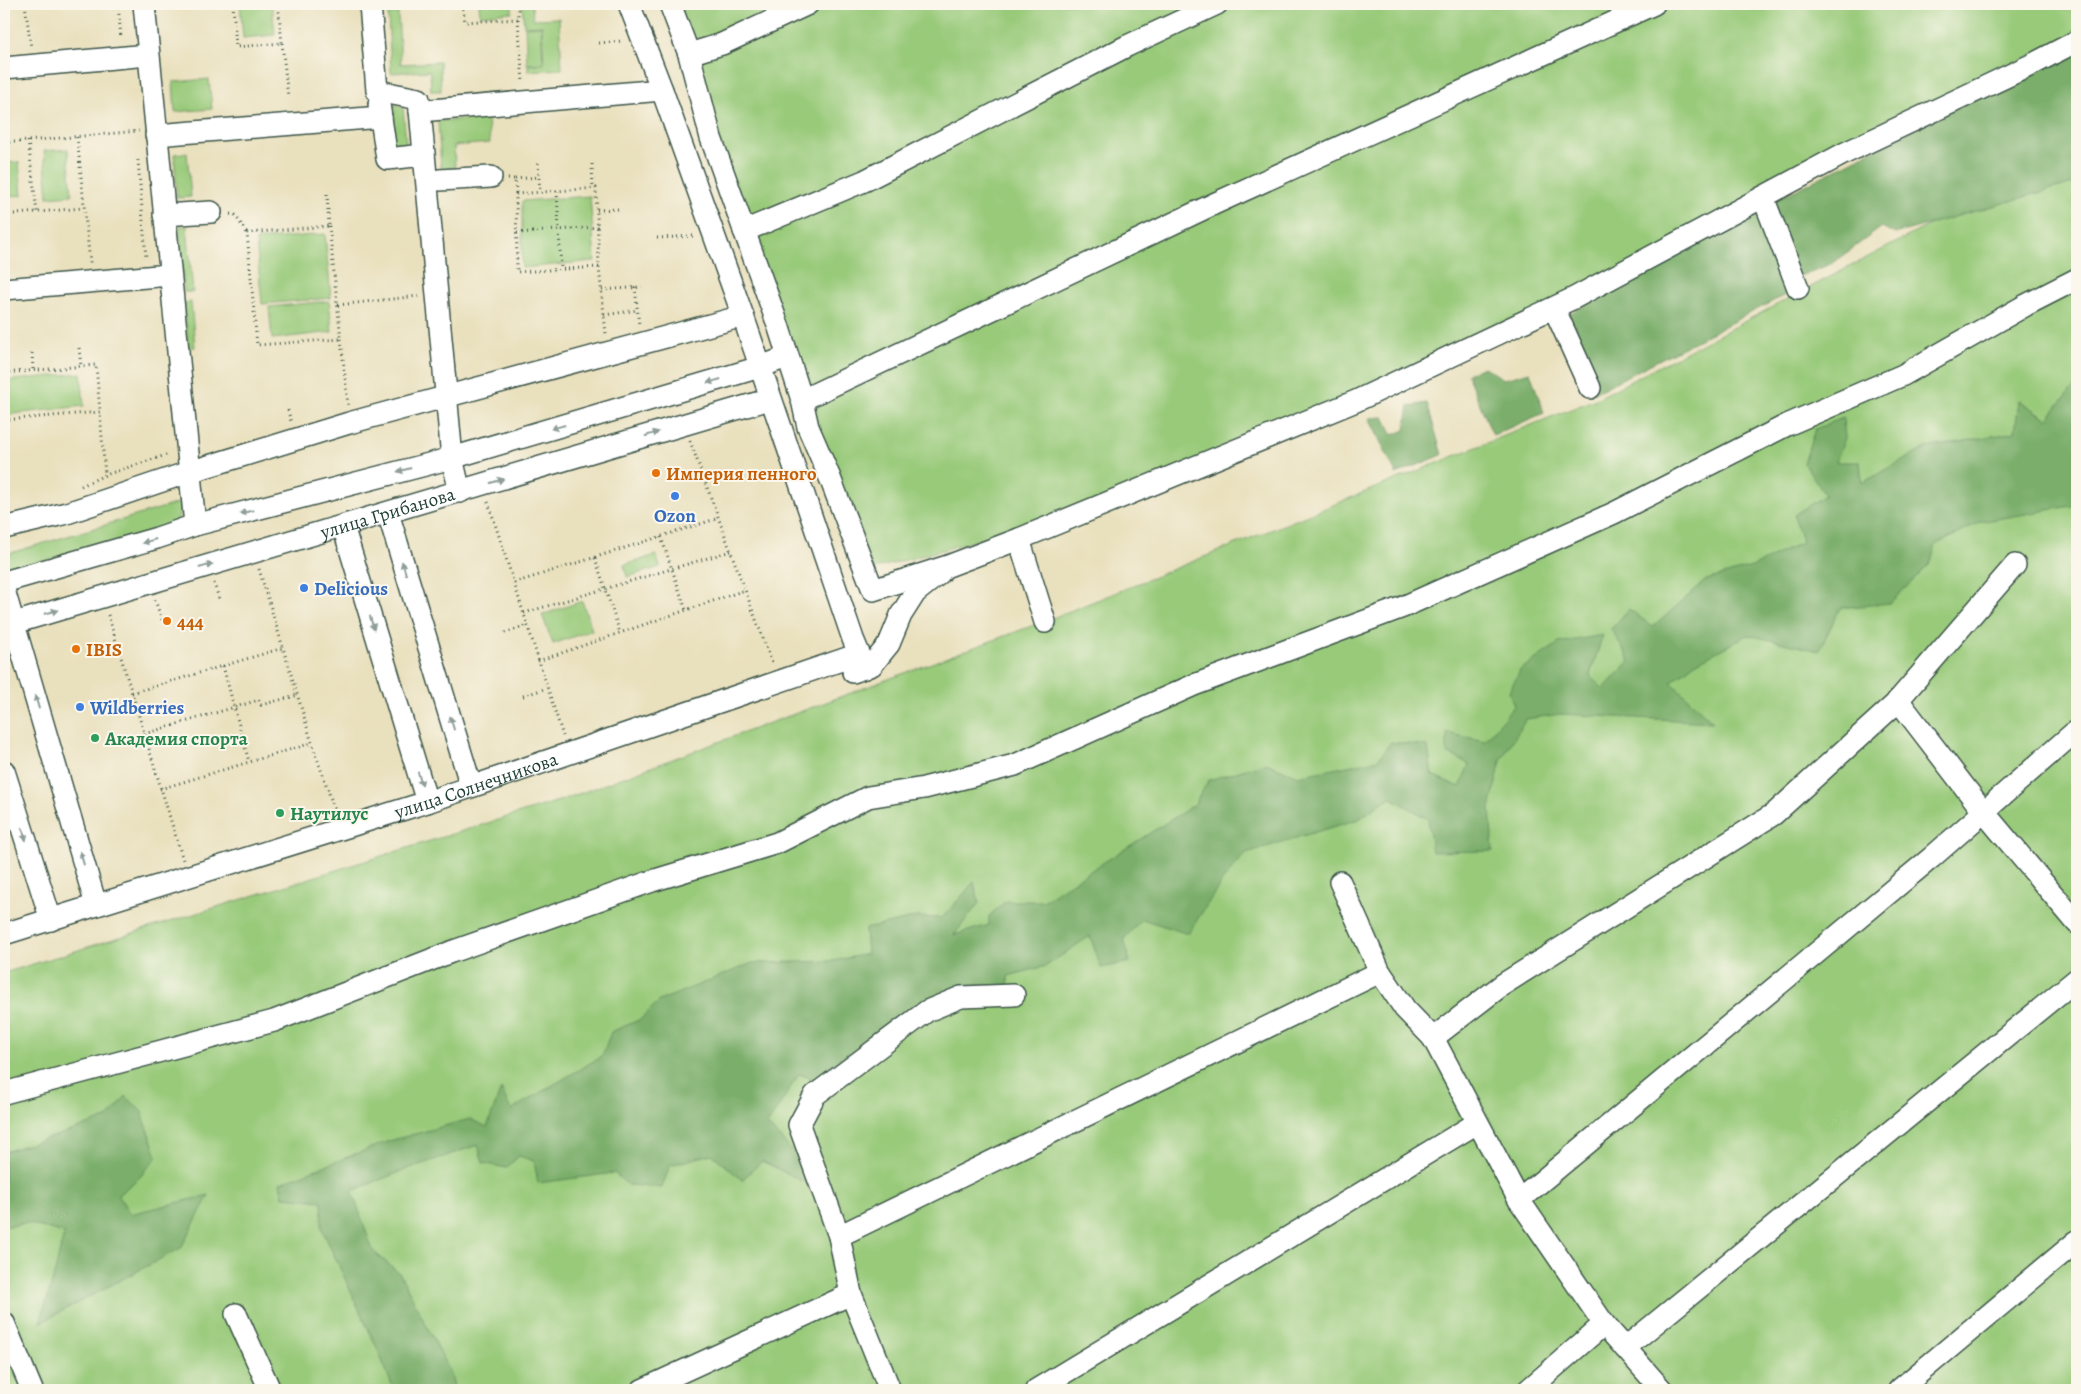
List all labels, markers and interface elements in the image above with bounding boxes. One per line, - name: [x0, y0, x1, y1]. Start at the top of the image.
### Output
- one-way arrow: [706, 377, 721, 385]
- one-way arrow: [550, 423, 565, 431]
- one-way arrow: [645, 430, 660, 438]
- place label: Империя пенного: [666, 461, 817, 487]
- one-way arrow: [397, 467, 412, 475]
- marker: Империя пенного: [650, 467, 662, 479]
- one-way arrow: [489, 476, 504, 484]
- street label: улица Грибанова: [316, 481, 458, 546]
- marker: Ozon: [669, 490, 681, 502]
- place label: Ozon: [654, 503, 696, 529]
- one-way arrow: [240, 508, 255, 516]
- one-way arrow: [141, 537, 156, 545]
- one-way arrow: [400, 560, 408, 575]
- one-way arrow: [199, 561, 214, 569]
- place label: Delicious: [314, 576, 388, 602]
- marker: Delicious: [298, 582, 310, 594]
- one-way arrow: [43, 607, 58, 615]
- place label: 444: [177, 609, 204, 635]
- marker: 444: [161, 615, 173, 627]
- one-way arrow: [369, 616, 377, 631]
- place label: IBIS: [86, 637, 122, 663]
- marker: IBIS: [70, 643, 82, 655]
- one-way arrow: [33, 695, 41, 710]
- place label: Wildberries: [89, 695, 185, 721]
- marker: Wildberries: [74, 701, 86, 713]
- one-way arrow: [448, 715, 456, 730]
- place label: Академия спорта: [104, 726, 249, 752]
- marker: Академия спорта: [89, 732, 101, 744]
- street label: улица Солнечникова: [390, 746, 562, 826]
- one-way arrow: [416, 771, 424, 786]
- place label: Наутилус: [290, 801, 369, 827]
- marker: Наутилус: [274, 807, 286, 819]
- one-way arrow: [20, 827, 28, 842]
- one-way arrow: [78, 851, 86, 866]

